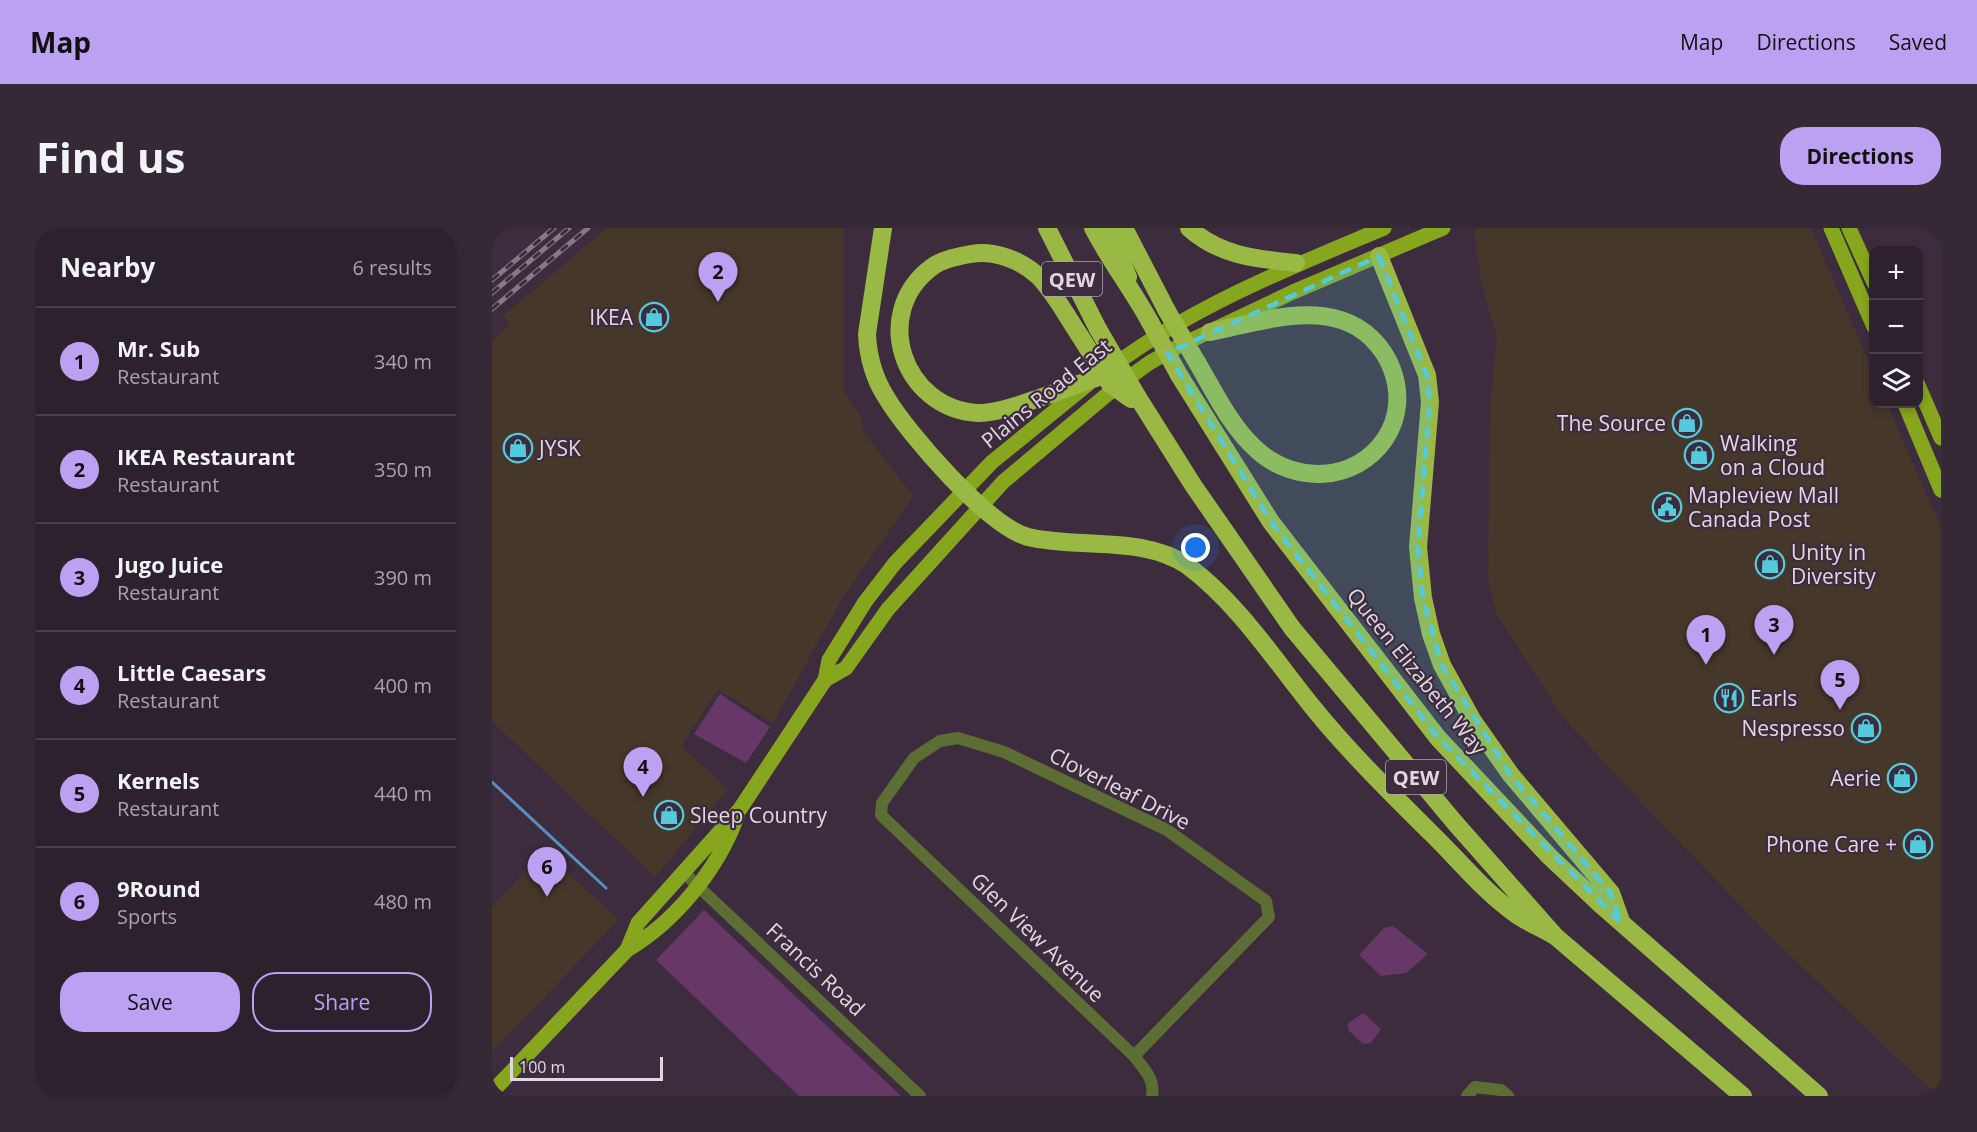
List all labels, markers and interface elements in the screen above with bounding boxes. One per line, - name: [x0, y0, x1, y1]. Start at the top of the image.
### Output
- text: Map: [30, 23, 91, 61]
- text: Map: [1680, 28, 1723, 56]
- text: Directions: [1756, 28, 1856, 56]
- text: Saved: [1889, 28, 1947, 56]
- button: Directions: [1780, 127, 1941, 185]
- text: Find us: [36, 128, 185, 185]
- map controls: [1869, 246, 1923, 408]
- button: +: [1869, 246, 1923, 300]
- text: Nearby: [60, 249, 155, 285]
- pin: 2: [698, 253, 738, 302]
- text: 6 results: [352, 254, 432, 281]
- road number: QEW: [1042, 262, 1102, 296]
- button: −: [1869, 300, 1923, 354]
- shop icon: IKEA: [638, 301, 670, 333]
- place label: IKEA: [589, 303, 634, 331]
- street label: Plains Road East: [975, 332, 1117, 454]
- text: Mr. Sub: [117, 333, 200, 363]
- text: 1: [74, 348, 85, 375]
- text: 340 m: [374, 348, 432, 375]
- button: layers: [1869, 354, 1923, 408]
- text: Restaurant: [117, 363, 219, 390]
- shop icon: The Source: [1671, 407, 1703, 439]
- place label: The Source: [1557, 409, 1666, 437]
- place label: Walking on a Cloud: [1720, 429, 1825, 481]
- shop icon: JYSK: [502, 432, 534, 464]
- place label: JYSK: [537, 434, 581, 462]
- shop icon: Walking on a Cloud: [1683, 439, 1715, 471]
- text: IKEA Restaurant: [117, 441, 295, 471]
- text: 2: [74, 456, 85, 483]
- text: 350 m: [374, 456, 432, 483]
- text: Restaurant: [117, 471, 219, 498]
- place label: Mapleview Mall Canada Post: [1688, 481, 1839, 533]
- public building icon: Mapleview Mall Canada Post: [1651, 491, 1683, 523]
- your location: [1181, 533, 1210, 562]
- place label: Unity in Diversity: [1791, 538, 1876, 590]
- shop icon: Unity in Diversity: [1754, 548, 1786, 580]
- text: Jugo Juice: [117, 549, 223, 579]
- text: 3: [74, 564, 85, 591]
- text: 390 m: [374, 564, 432, 591]
- text: Restaurant: [117, 579, 219, 606]
- street label: Queen Elizabeth Way: [1341, 582, 1493, 761]
- pin: 3: [1754, 606, 1794, 655]
- pin: 1: [1686, 616, 1726, 665]
- text: Little Caesars: [117, 657, 266, 687]
- pin: 5: [1820, 660, 1860, 710]
- text: 4: [74, 672, 85, 699]
- text: 400 m: [374, 672, 432, 699]
- restaurant icon: Earls: [1713, 682, 1745, 714]
- place label: Earls: [1750, 684, 1797, 712]
- text: Restaurant: [117, 687, 219, 714]
- shop icon: Nespresso: [1850, 712, 1882, 744]
- place label: Nespresso: [1742, 714, 1845, 742]
- street label: Cloverleaf Drive: [1045, 740, 1195, 836]
- pin: 4: [624, 748, 662, 797]
- road number: QEW: [1386, 760, 1446, 794]
- shop icon: Aerie: [1886, 762, 1918, 794]
- place label: Aerie: [1830, 764, 1881, 792]
- text: Kernels: [117, 765, 200, 795]
- text: 5: [74, 780, 85, 807]
- text: 440 m: [374, 780, 432, 807]
- text: Restaurant: [117, 795, 219, 822]
- shop icon: Sleep Country: [653, 799, 685, 831]
- place label: Sleep Country: [690, 801, 827, 829]
- shop icon: Phone Care +: [1902, 828, 1934, 860]
- place label: Phone Care +: [1766, 830, 1897, 858]
- pin: 6: [528, 848, 566, 897]
- street label: Glen View Avenue: [965, 866, 1111, 1008]
- text: 9Round: [117, 873, 201, 903]
- text: 6: [74, 888, 85, 915]
- text: 480 m: [374, 888, 432, 915]
- text: Sports: [117, 903, 177, 930]
- street label: Francis Road: [761, 916, 871, 1022]
- button: Save: [60, 972, 240, 1032]
- button: Share: [252, 972, 432, 1032]
- scale bar: [510, 1054, 663, 1082]
- text: 100 m: [519, 1056, 565, 1078]

